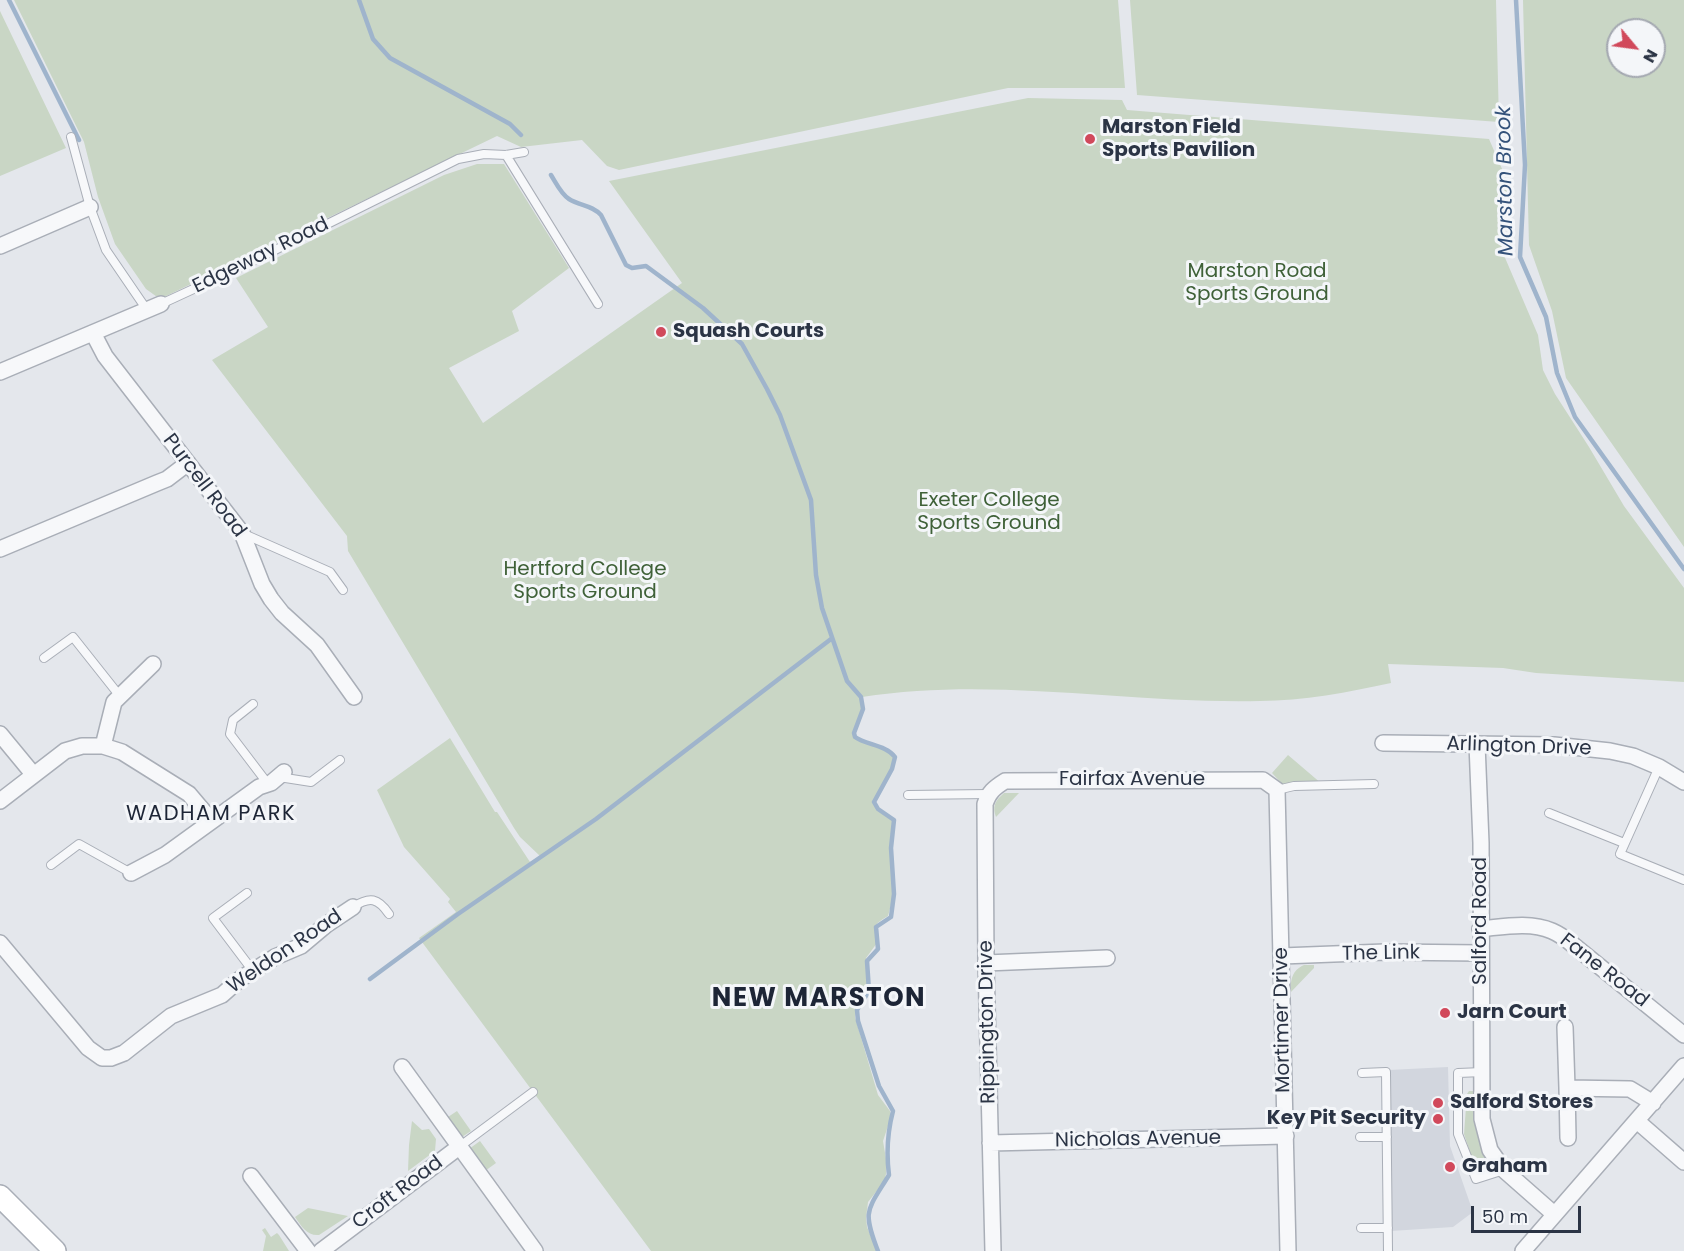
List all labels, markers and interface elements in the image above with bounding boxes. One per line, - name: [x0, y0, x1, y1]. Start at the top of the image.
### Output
- north arrow: [1606, 18, 1666, 78]
- text: N: [1637, 45, 1663, 67]
- water label: Marston Brook: [1492, 106, 1520, 256]
- place label: Marston Field Sports Pavilion: [1102, 116, 1255, 163]
- marker: Marston Field Sports Pavilion: [1083, 132, 1097, 146]
- street label: Edgeway Road: [189, 213, 333, 299]
- park label: Marston Road Sports Ground: [1185, 260, 1329, 307]
- place label: Squash Courts: [673, 320, 824, 344]
- marker: Squash Courts: [654, 325, 668, 339]
- street label: Purcell Road: [157, 429, 251, 543]
- park label: Exeter College Sports Ground: [917, 489, 1061, 536]
- park label: Hertford College Sports Ground: [503, 558, 667, 605]
- street label: Arlington Drive: [1446, 732, 1592, 762]
- street label: Fairfax Avenue: [1059, 768, 1205, 792]
- district label: WADHAM PARK: [126, 802, 296, 828]
- street label: Salford Road: [1469, 857, 1493, 985]
- street label: Weldon Road: [223, 905, 347, 999]
- street label: Fane Road: [1555, 929, 1653, 1013]
- street label: Rippington Drive: [975, 940, 1001, 1104]
- street label: The Link: [1342, 941, 1420, 967]
- street label: Mortimer Drive: [1270, 947, 1296, 1093]
- district label: NEW MARSTON: [712, 983, 926, 1015]
- place label: Jarn Court: [1457, 1001, 1567, 1025]
- marker: Jarn Court: [1438, 1006, 1452, 1020]
- place label: Salford Stores: [1450, 1091, 1593, 1115]
- marker: Salford Stores: [1431, 1096, 1445, 1110]
- place label: Key Pit Security: [1267, 1107, 1426, 1131]
- marker: Key Pit Security: [1431, 1112, 1445, 1126]
- street label: Nicholas Avenue: [1055, 1127, 1221, 1153]
- street label: Croft Road: [348, 1151, 448, 1235]
- place label: Graham: [1462, 1155, 1548, 1179]
- marker: Graham: [1443, 1160, 1457, 1174]
- scale bar: [1474, 1194, 1584, 1232]
- text: 50 m: [1482, 1204, 1528, 1229]

